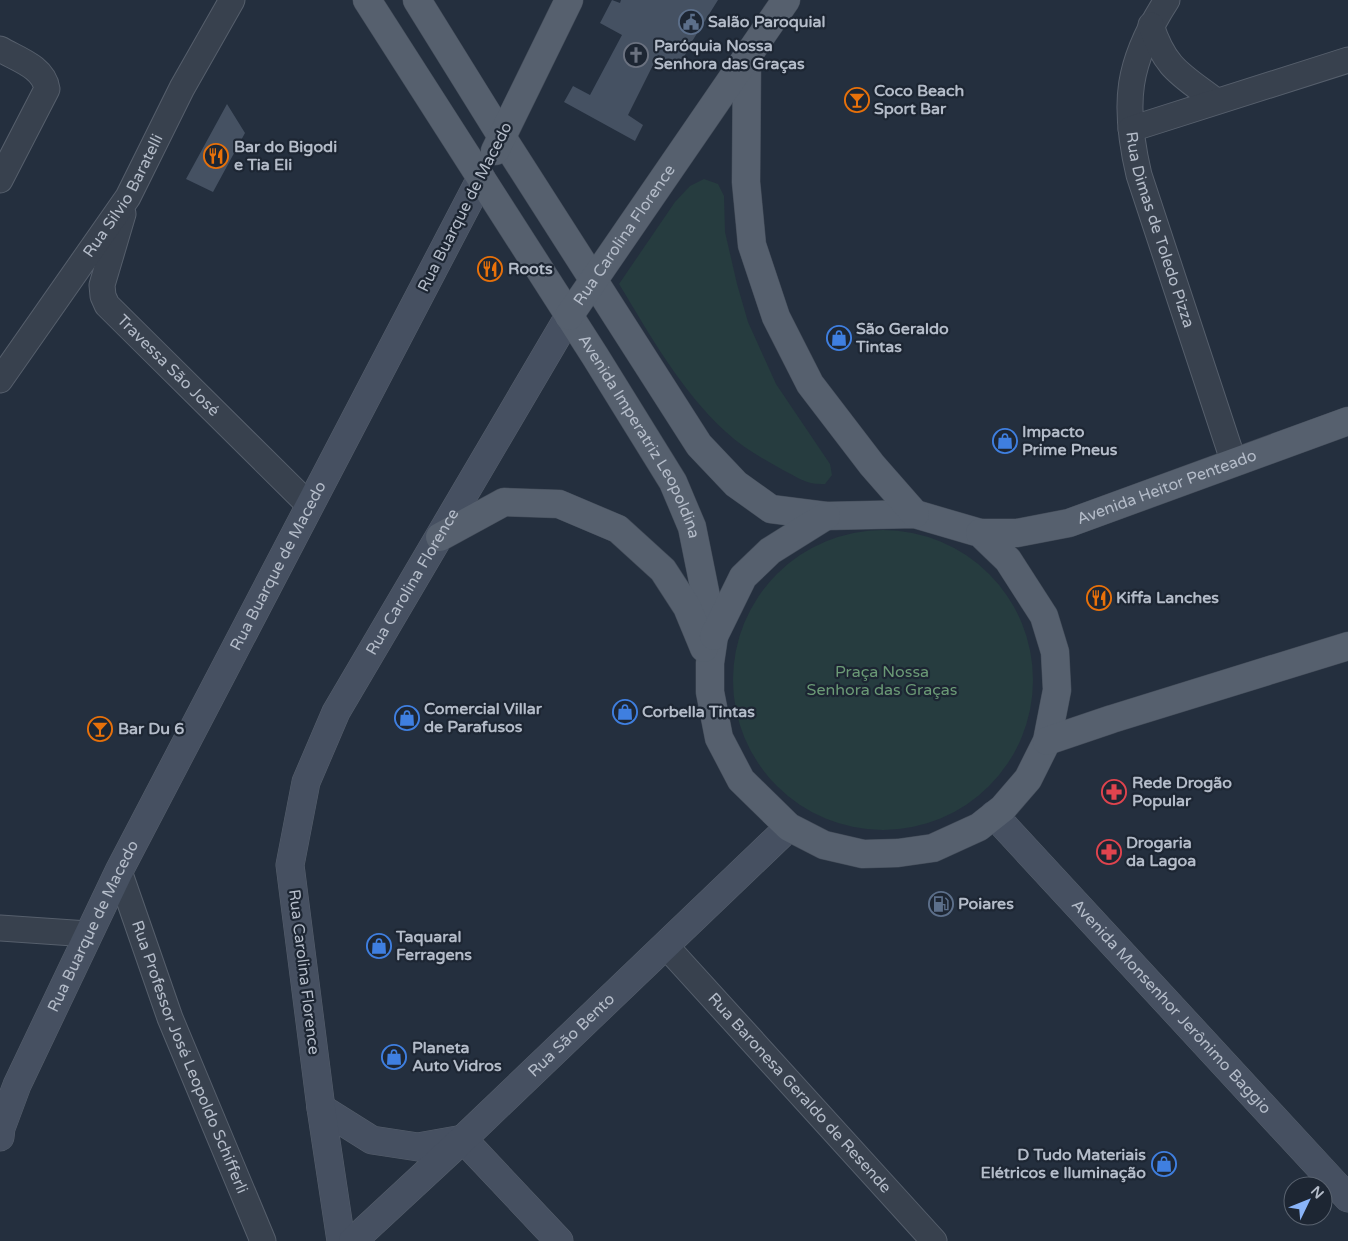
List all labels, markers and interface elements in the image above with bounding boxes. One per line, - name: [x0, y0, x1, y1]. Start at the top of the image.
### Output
- public building icon: Salão Paroquial: [678, 9, 704, 35]
- place label: Salão Paroquial: [708, 12, 825, 32]
- place label: Paróquia Nossa Senhora das Graças: [654, 36, 805, 74]
- church icon: Paróquia Nossa Senhora das Graças: [623, 42, 649, 68]
- place label: Coco Beach Sport Bar: [874, 81, 964, 119]
- bar icon: Coco Beach Sport Bar: [844, 87, 870, 113]
- street label: Rua Buarque de Macedo: [413, 119, 517, 295]
- street label: Rua Dimas de Toledo Pizza: [1121, 130, 1199, 330]
- street label: Rua Silvio Baratelli: [79, 131, 168, 261]
- place label: Bar do Bigodi e Tia Eli: [234, 137, 337, 175]
- restaurant icon: Bar do Bigodi e Tia Eli: [203, 143, 229, 169]
- street label: Rua Carolina Florence: [569, 161, 680, 310]
- restaurant icon: Roots: [477, 256, 503, 282]
- place label: Roots: [508, 259, 553, 279]
- street label: Travessa São José: [113, 310, 224, 421]
- place label: São Geraldo Tintas: [855, 319, 949, 357]
- shop icon: São Geraldo Tintas: [826, 325, 852, 351]
- street label: Avenida Imperatriz Leopoldina: [574, 331, 704, 540]
- place label: Impacto Prime Pneus: [1022, 422, 1118, 460]
- shop icon: Impacto Prime Pneus: [992, 428, 1018, 454]
- street label: Avenida Heitor Penteado: [1074, 445, 1259, 529]
- street label: Rua Buarque de Macedo: [226, 478, 331, 654]
- street label: Rua Carolina Florence: [362, 505, 463, 659]
- restaurant icon: Kiffa Lanches: [1086, 585, 1112, 611]
- place label: Kiffa Lanches: [1116, 588, 1219, 608]
- park label: Praça Nossa Senhora das Graças: [807, 662, 957, 700]
- place label: Comercial Villar de Parafusos: [424, 699, 543, 737]
- shop icon: Corbella Tintas: [612, 699, 638, 725]
- place label: Corbella Tintas: [642, 702, 755, 722]
- shop icon: Comercial Villar de Parafusos: [394, 705, 420, 731]
- bar icon: Bar Du 6: [87, 716, 113, 742]
- place label: Bar Du 6: [118, 719, 184, 739]
- place label: Rede Drogão Popular: [1132, 773, 1232, 811]
- pharmacy icon: Rede Drogão Popular: [1101, 779, 1127, 805]
- place label: Drogaria da Lagoa: [1126, 833, 1196, 871]
- street label: Rua Buarque de Macedo: [43, 837, 143, 1015]
- pharmacy icon: Drogaria da Lagoa: [1096, 839, 1122, 865]
- street label: Rua Carolina Florence: [284, 888, 324, 1056]
- fuel station icon: Poiares: [928, 891, 954, 917]
- place label: Poiares: [958, 894, 1014, 914]
- street label: Avenida Monsenhor Jerônimo Baggio: [1067, 895, 1275, 1118]
- street label: Rua Professor José Leopoldo Schifferli: [127, 918, 252, 1197]
- place label: Taquaral Ferragens: [395, 927, 472, 965]
- shop icon: Taquaral Ferragens: [366, 933, 392, 959]
- street label: Rua São Bento: [524, 989, 619, 1081]
- street label: Rua Baronesa Geraldo de Resende: [703, 989, 896, 1197]
- place label: Planeta Auto Vidros: [412, 1038, 502, 1076]
- shop icon: Planeta Auto Vidros: [381, 1044, 407, 1070]
- place label: D Tudo Materiais Elétricos e Iluminação: [980, 1145, 1146, 1183]
- shop icon: D Tudo Materiais Elétricos e Iluminação: [1151, 1151, 1177, 1177]
- north arrow: [1283, 1176, 1333, 1226]
- text: N: [1307, 1183, 1327, 1202]

